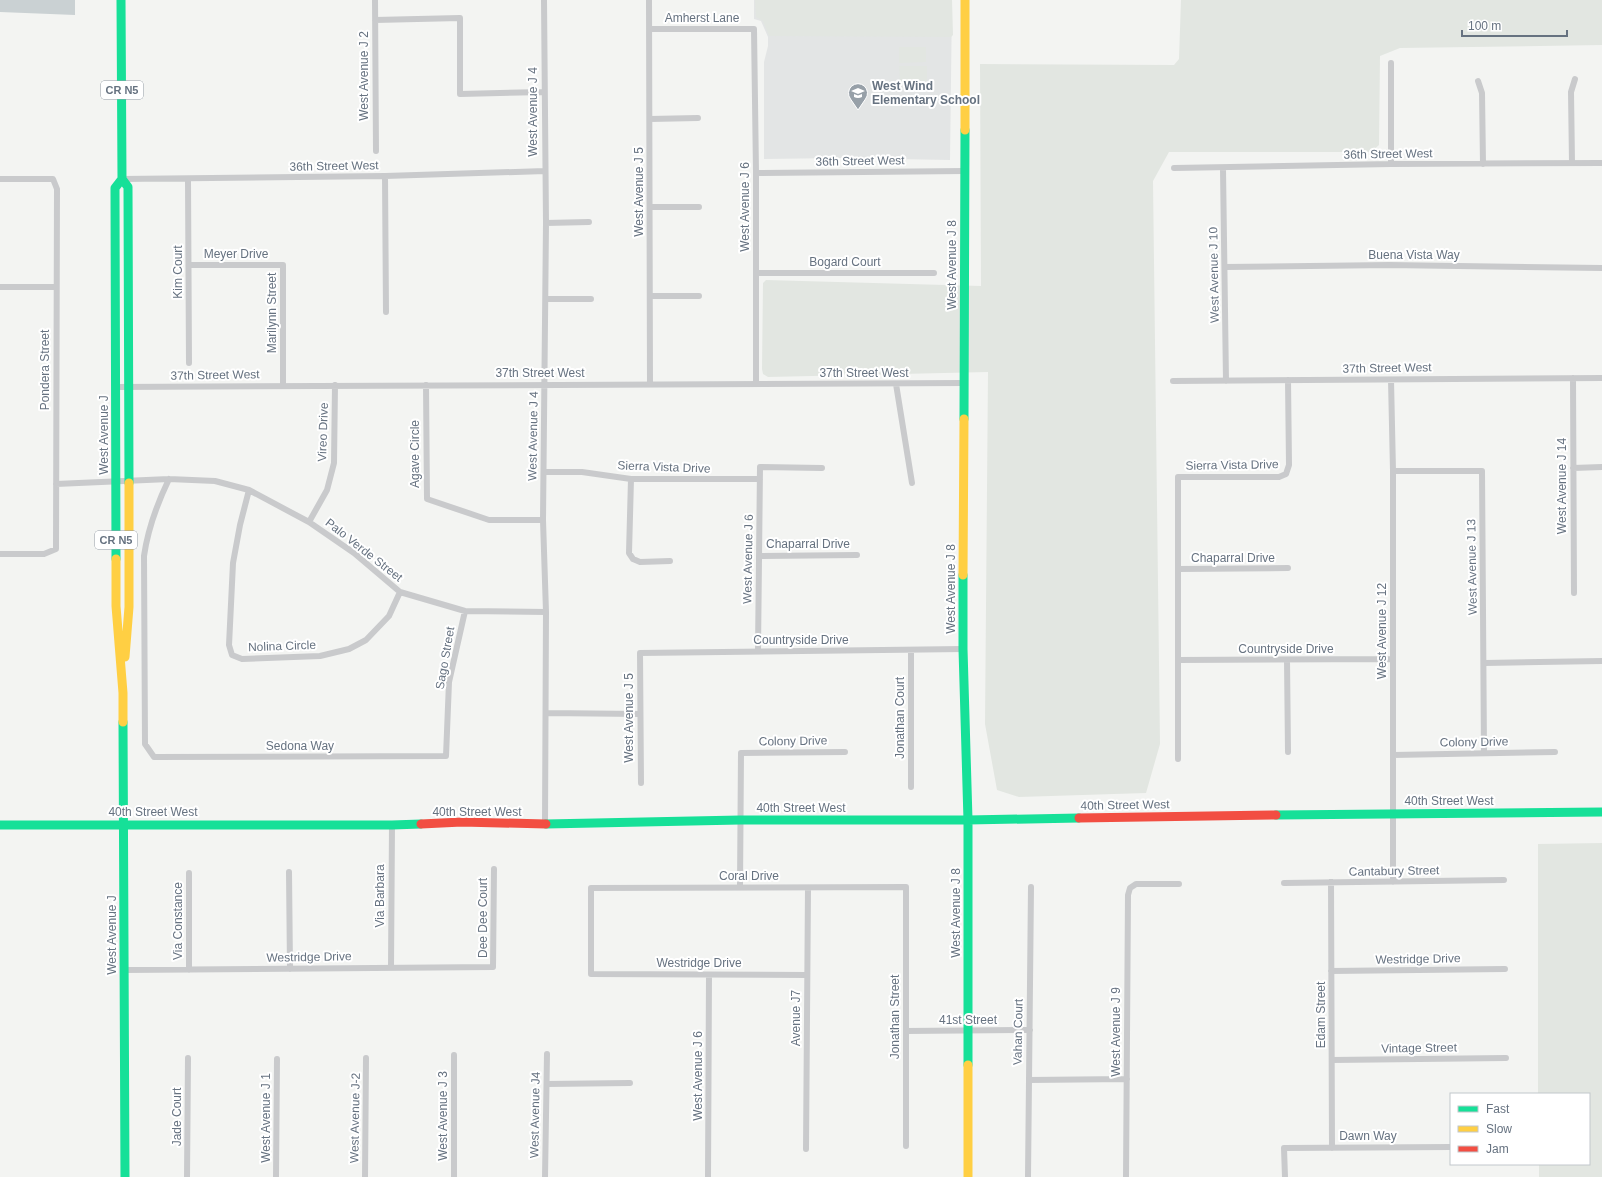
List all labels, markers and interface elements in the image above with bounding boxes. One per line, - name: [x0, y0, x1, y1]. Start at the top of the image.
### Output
- street label: Amherst Lane: [665, 11, 740, 25]
- scale bar: [1462, 12, 1567, 38]
- text: 100 m: [1468, 19, 1501, 33]
- street label: West Avenue J 2: [357, 31, 371, 121]
- street label: West Avenue J 4: [526, 67, 540, 157]
- place label: West Wind Elementary School: [872, 79, 980, 107]
- road number: CR N5: [101, 81, 143, 99]
- school or university icon: West Wind Elementary School: [847, 82, 869, 110]
- street label: 36th Street West: [1343, 146, 1433, 162]
- street label: West Avenue J 5: [632, 147, 646, 237]
- street label: 36th Street West: [815, 153, 905, 169]
- street label: 36th Street West: [289, 158, 379, 174]
- street label: West Avenue J 6: [738, 162, 752, 252]
- street label: West Avenue J 8: [945, 220, 959, 310]
- street label: West Avenue J 10: [1206, 226, 1222, 323]
- street label: Kim Court: [171, 245, 185, 299]
- street label: Meyer Drive: [204, 247, 269, 261]
- street label: Buena Vista Way: [1368, 248, 1460, 262]
- street label: Bogard Court: [809, 255, 881, 269]
- street label: Marilynn Street: [265, 272, 279, 353]
- street label: Pondera Street: [38, 329, 52, 410]
- street label: 37th Street West: [1342, 360, 1432, 376]
- street label: 37th Street West: [495, 366, 585, 380]
- street label: 37th Street West: [819, 366, 909, 380]
- street label: 37th Street West: [170, 367, 260, 383]
- street label: West Avenue J 4: [525, 391, 541, 481]
- street label: West Avenue J: [97, 395, 111, 475]
- street label: Vireo Drive: [315, 402, 331, 462]
- street label: Agave Circle: [408, 420, 422, 488]
- street label: West Avenue J 14: [1555, 438, 1569, 534]
- street label: Sierra Vista Drive: [1185, 457, 1279, 473]
- street label: Sierra Vista Drive: [617, 458, 711, 476]
- street label: West Avenue J 6: [740, 514, 756, 604]
- street label: Palo Verde Street: [323, 516, 406, 585]
- street label: West Avenue J 13: [1464, 518, 1480, 615]
- road number: CR N5: [95, 531, 137, 549]
- street label: Chaparral Drive: [766, 537, 850, 551]
- street label: West Avenue J 8: [944, 544, 958, 634]
- street label: Chaparral Drive: [1191, 551, 1275, 565]
- street label: West Avenue J 12: [1375, 583, 1389, 679]
- street label: Sago Street: [433, 625, 458, 690]
- street label: Countryside Drive: [753, 633, 849, 647]
- street label: Nolina Circle: [248, 638, 317, 654]
- street label: Countryside Drive: [1238, 642, 1334, 656]
- street label: West Avenue J 5: [622, 673, 636, 763]
- street label: Jonathan Court: [893, 676, 907, 759]
- street label: Colony Drive: [759, 733, 828, 749]
- street label: Colony Drive: [1440, 734, 1509, 750]
- street label: Sedona Way: [266, 739, 334, 753]
- street label: 40th Street West: [1404, 794, 1494, 808]
- street label: 40th Street West: [1080, 797, 1170, 813]
- street label: 40th Street West: [756, 801, 846, 815]
- street label: 40th Street West: [108, 805, 198, 819]
- street label: 40th Street West: [432, 805, 522, 819]
- street label: Cantabury Street: [1349, 863, 1440, 879]
- street label: Via Barbara: [373, 864, 387, 928]
- street label: West Avenue J 8: [949, 868, 963, 958]
- street label: Coral Drive: [719, 869, 779, 883]
- street label: Dee Dee Court: [476, 877, 490, 958]
- street label: Via Constance: [171, 882, 185, 960]
- street label: West Avenue J: [105, 895, 119, 975]
- street label: Westridge Drive: [266, 949, 352, 965]
- street label: Westridge Drive: [1375, 951, 1461, 967]
- street label: Westridge Drive: [656, 956, 742, 970]
- street label: Jonathan Street: [888, 974, 902, 1059]
- street label: Edam Street: [1314, 981, 1328, 1048]
- street label: West Avenue J 9: [1109, 987, 1123, 1077]
- street label: Avenue J7: [789, 989, 803, 1046]
- street label: Vahan Court: [1010, 998, 1026, 1065]
- street label: 41st Street: [939, 1013, 998, 1027]
- street label: West Avenue J 6: [691, 1031, 705, 1121]
- street label: Vintage Street: [1381, 1040, 1458, 1056]
- street label: West Avenue J 3: [436, 1071, 450, 1161]
- street label: West Avenue J4: [527, 1071, 543, 1158]
- street label: West Avenue J-2: [347, 1072, 363, 1163]
- street label: West Avenue J 1: [259, 1073, 273, 1163]
- street label: Jade Court: [170, 1087, 184, 1146]
- legend: [1450, 1093, 1590, 1165]
- text: Fast: [1486, 1102, 1510, 1116]
- text: Slow: [1486, 1122, 1512, 1136]
- street label: Dawn Way: [1339, 1129, 1397, 1143]
- text: Jam: [1486, 1142, 1509, 1156]

